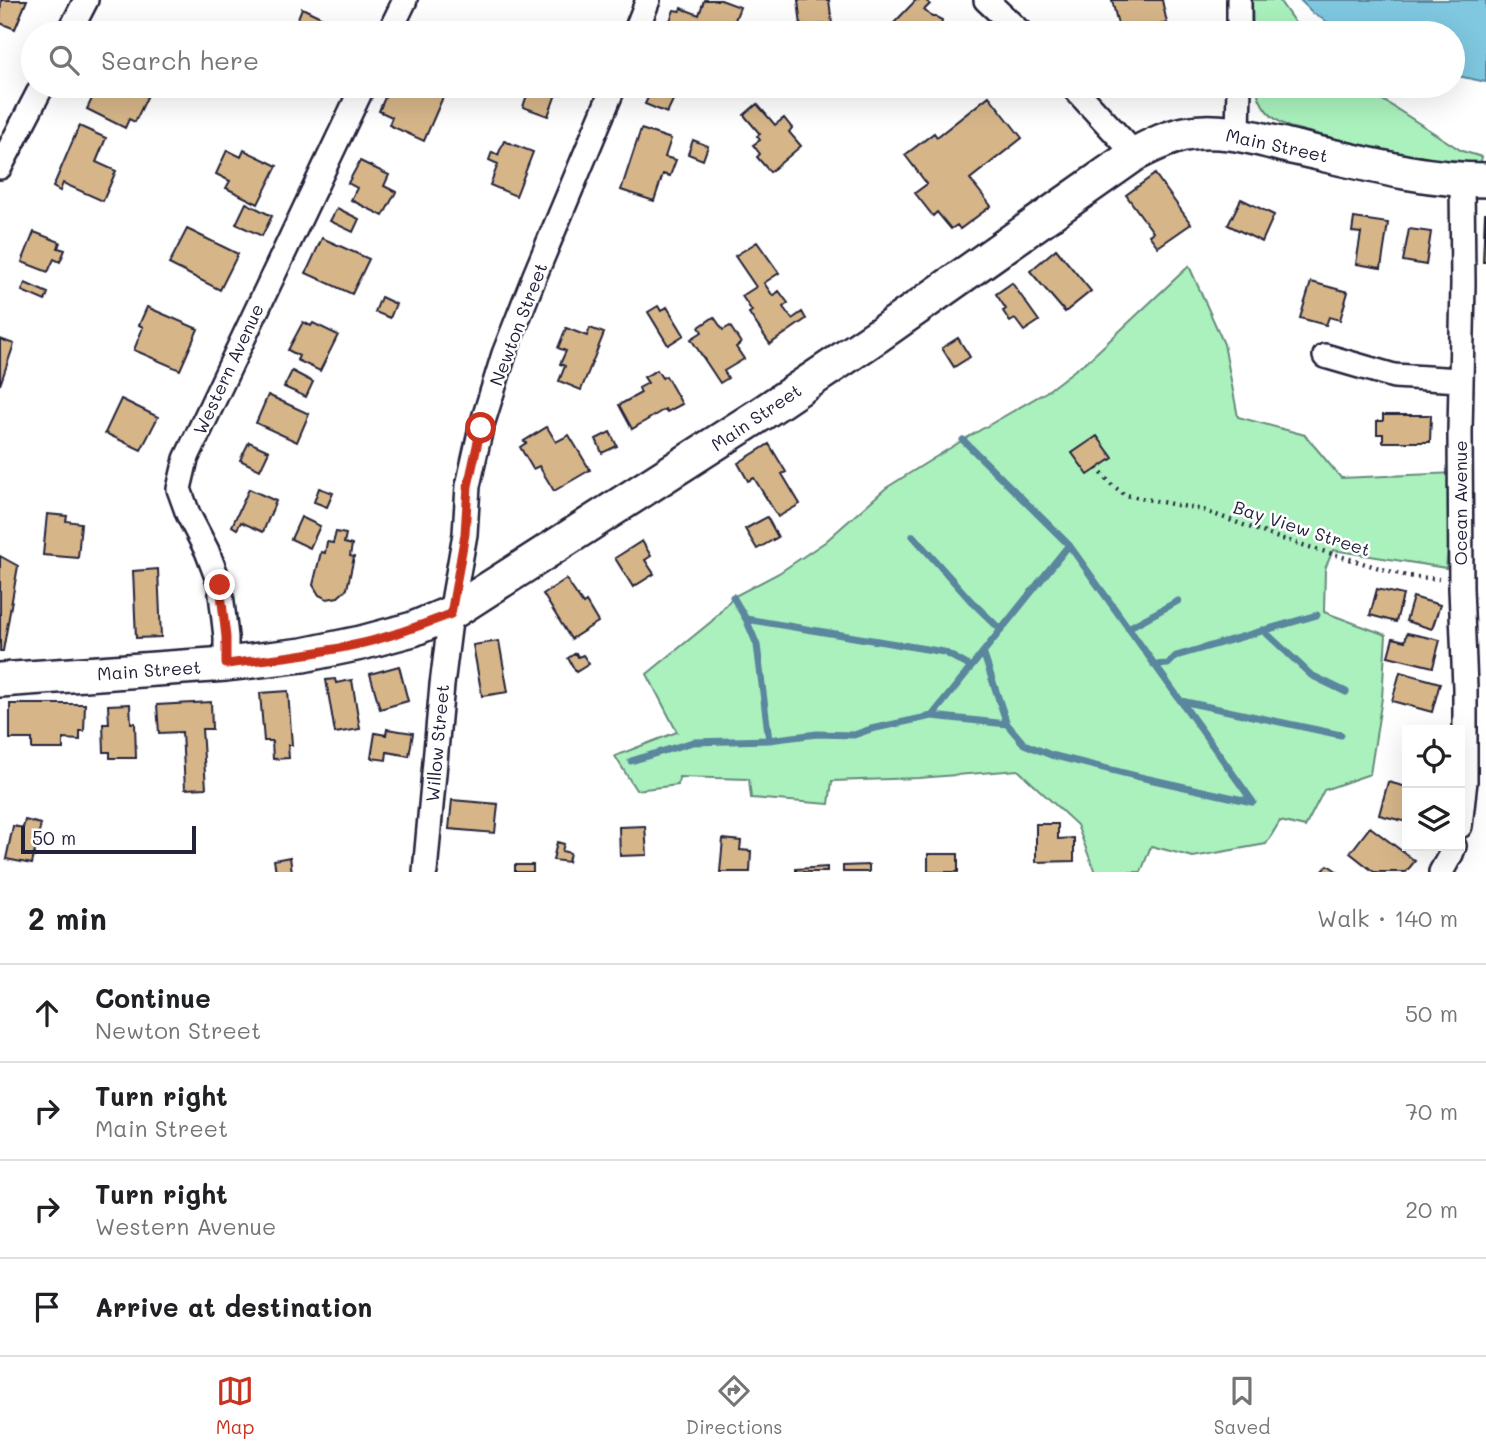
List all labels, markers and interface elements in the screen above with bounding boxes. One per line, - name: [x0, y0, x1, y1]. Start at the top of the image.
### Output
- search box: [21, 21, 1465, 98]
- icon: search: [45, 41, 83, 79]
- text: Search here: [101, 43, 259, 77]
- street label: Main Street: [1224, 122, 1330, 168]
- street label: Newton Street: [484, 259, 552, 389]
- street label: Western Avenue: [187, 300, 269, 438]
- street label: Main Street: [706, 378, 806, 456]
- route start: [465, 412, 496, 443]
- street label: Ocean Avenue: [1448, 440, 1472, 566]
- street label: Bay View Street: [1230, 495, 1374, 561]
- route end: [204, 569, 235, 600]
- street label: Main Street: [96, 654, 202, 686]
- street label: Willow Street: [420, 683, 454, 803]
- map controls: [1402, 725, 1465, 851]
- button: locate: [1402, 725, 1465, 788]
- button: layers: [1402, 788, 1465, 851]
- scale bar: [21, 823, 196, 855]
- text: 50 m: [32, 825, 76, 850]
- text: 2 min: [28, 898, 107, 938]
- text: Walk · 140 m: [1317, 903, 1458, 933]
- text: Continue: [95, 981, 211, 1015]
- icon: ahead: [28, 994, 66, 1032]
- text: 50 m: [1405, 998, 1458, 1028]
- text: Newton Street: [95, 1015, 261, 1045]
- text: Turn right: [95, 1079, 228, 1113]
- icon: right: [28, 1092, 66, 1130]
- text: 70 m: [1405, 1096, 1458, 1126]
- text: Main Street: [95, 1113, 228, 1143]
- text: Turn right: [95, 1177, 228, 1211]
- icon: right: [28, 1190, 66, 1228]
- text: 20 m: [1405, 1194, 1458, 1224]
- text: Western Avenue: [95, 1211, 276, 1241]
- icon: arrive: [28, 1288, 66, 1326]
- text: Arrive at destination: [95, 1290, 372, 1324]
- tab: Map: [216, 1372, 254, 1439]
- tab: Directions: [686, 1372, 782, 1439]
- tab: Saved: [1214, 1372, 1270, 1439]

